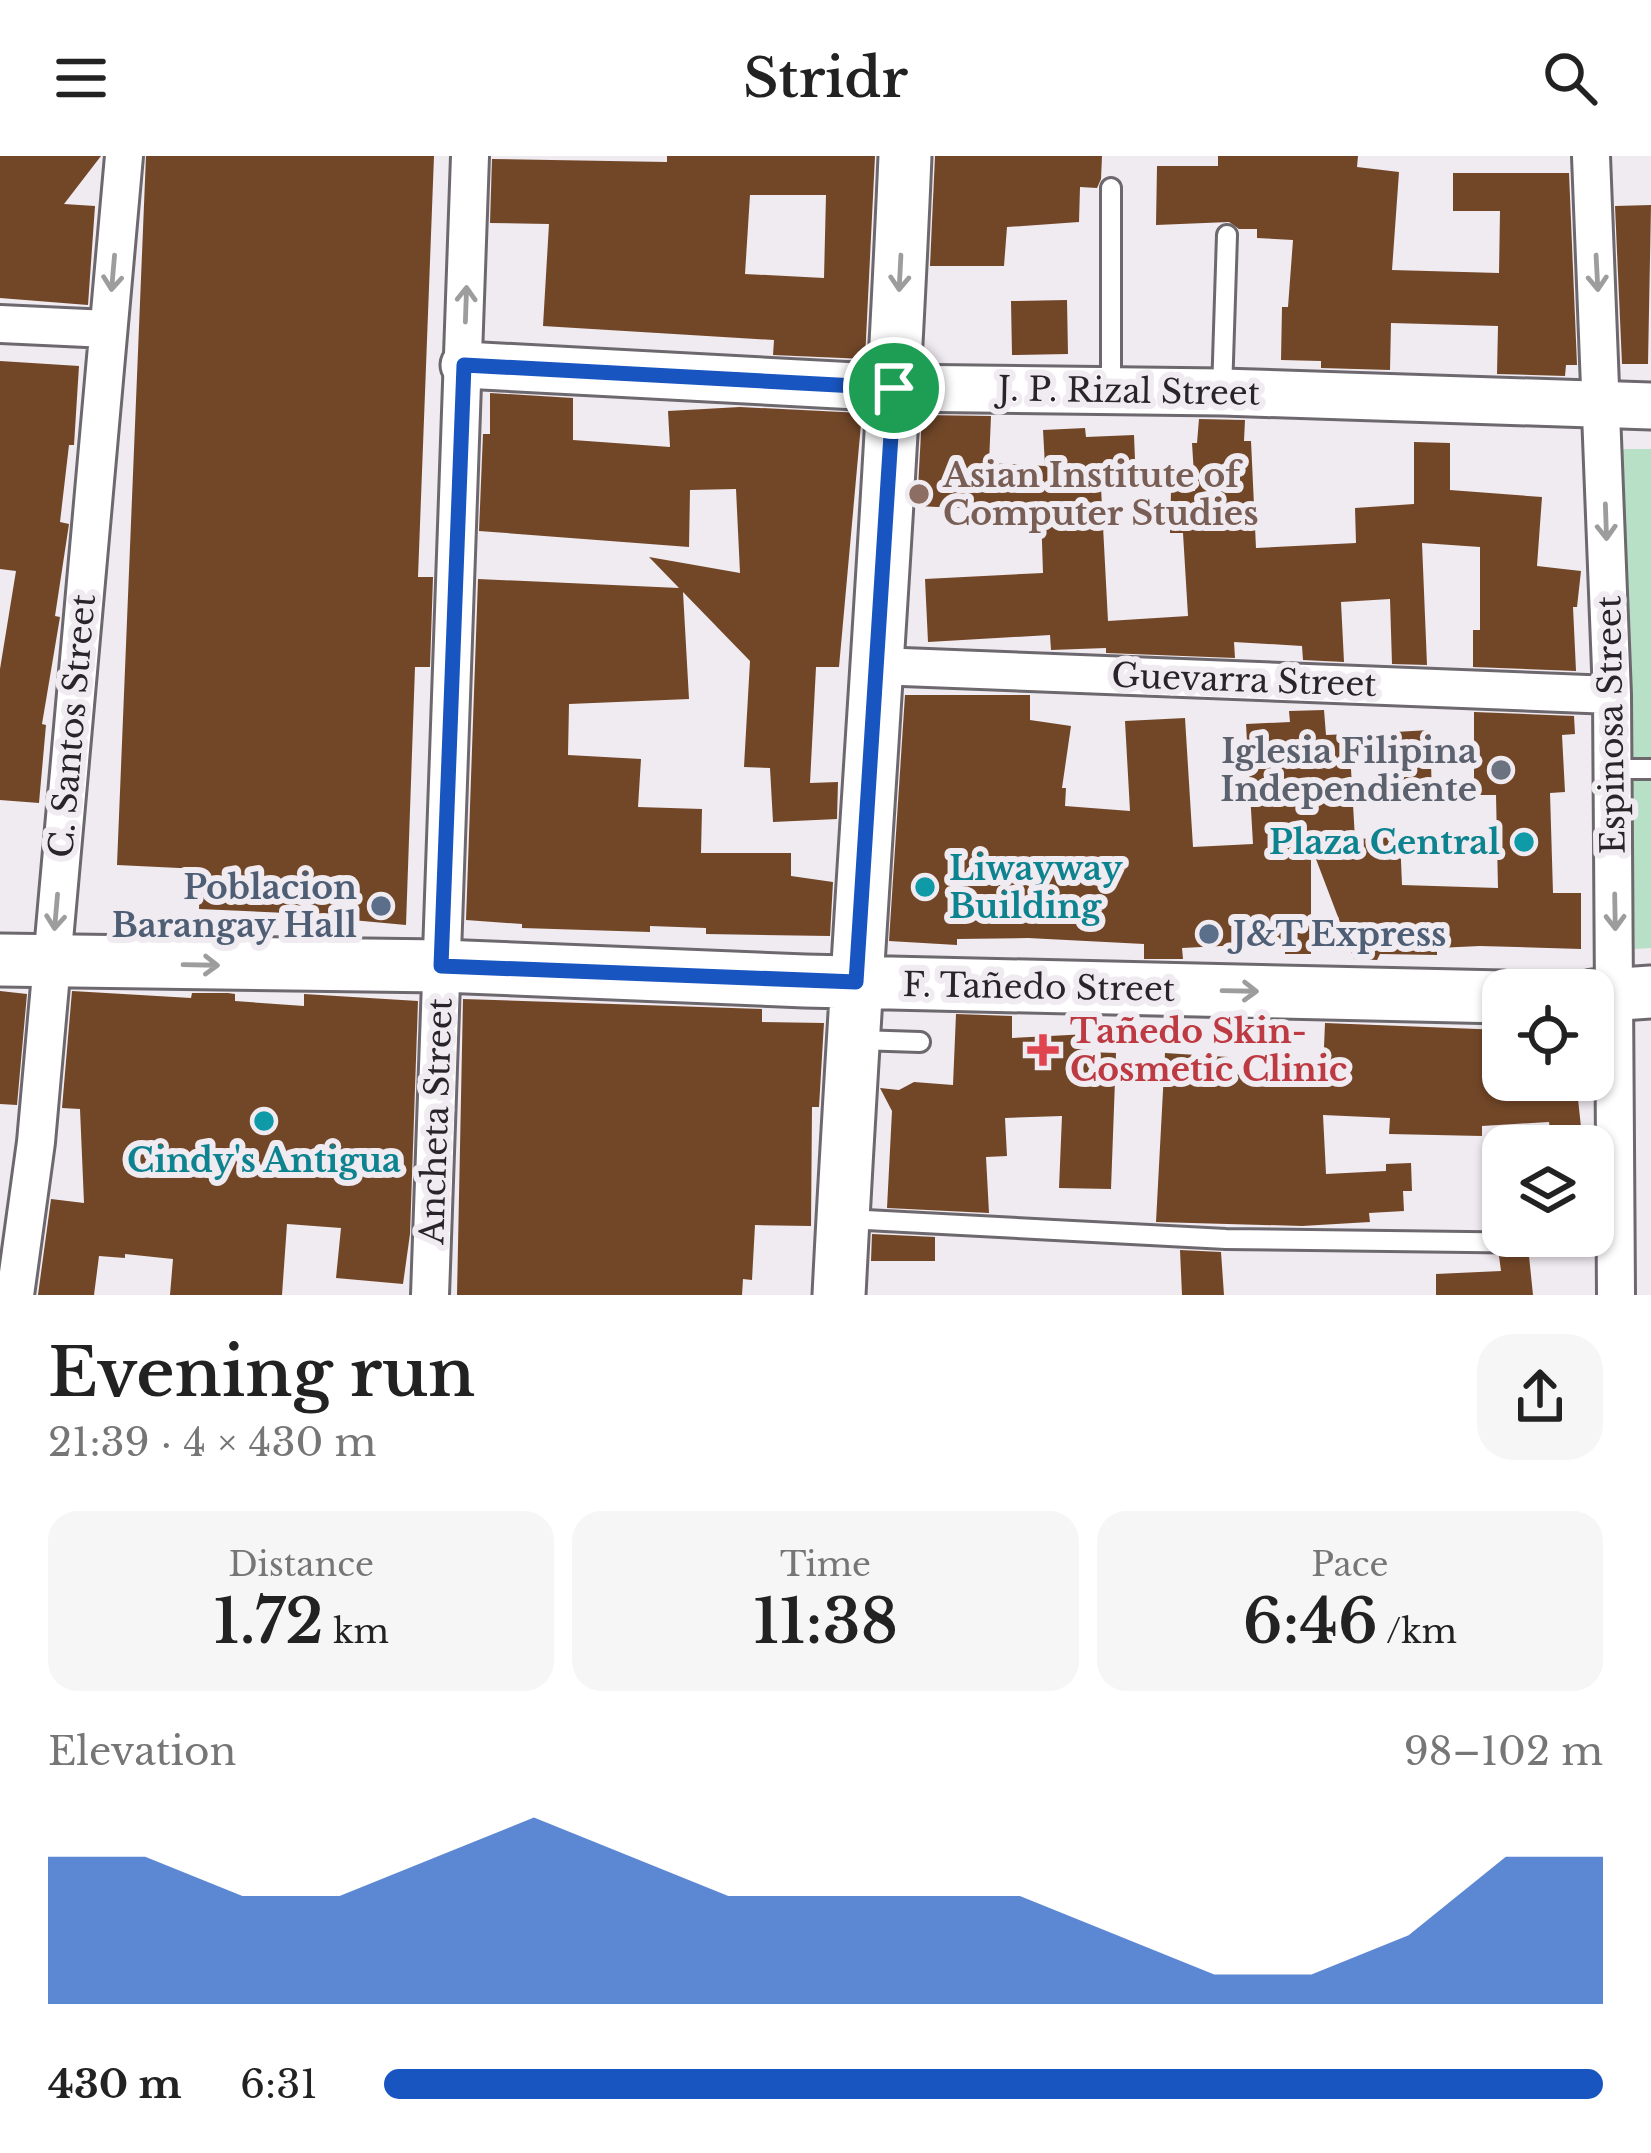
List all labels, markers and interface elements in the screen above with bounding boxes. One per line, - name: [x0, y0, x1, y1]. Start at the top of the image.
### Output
- icon: menu: [48, 45, 114, 111]
- text: Stridr: [743, 45, 908, 112]
- icon: search: [1537, 45, 1603, 111]
- one-way arrow: [101, 252, 124, 291]
- one-way arrow: [888, 253, 911, 292]
- one-way arrow: [1586, 253, 1609, 292]
- one-way arrow: [454, 285, 477, 324]
- pin: [843, 337, 945, 439]
- icon: arrive: [861, 355, 927, 421]
- street label: J. P. Rizal Street: [993, 368, 1261, 414]
- place label: Asian Institute of Computer Studies: [942, 455, 1259, 534]
- marker: Asian Institute of Computer Studies: [906, 481, 932, 507]
- one-way arrow: [1595, 502, 1618, 541]
- street label: C. Santos Street: [40, 592, 104, 860]
- street label: Espinosa Street: [1588, 595, 1634, 855]
- street label: Guevarra Street: [1111, 655, 1378, 705]
- place label: Iglesia Filipina Independiente: [1220, 731, 1477, 810]
- marker: Iglesia Filipina Independiente: [1488, 757, 1514, 783]
- place label: Plaza Central: [1269, 822, 1500, 863]
- marker: Plaza Central: [1511, 829, 1537, 855]
- place label: Liwayway Building: [949, 848, 1123, 927]
- place label: Poblacion Barangay Hall: [111, 867, 357, 946]
- marker: Liwayway Building: [912, 874, 938, 900]
- one-way arrow: [44, 892, 67, 931]
- one-way arrow: [1603, 892, 1626, 931]
- marker: Poblacion Barangay Hall: [368, 893, 394, 919]
- place label: J&T Express: [1227, 914, 1446, 955]
- marker: J&T Express: [1196, 921, 1222, 947]
- one-way arrow: [181, 953, 220, 976]
- street label: F. Tañedo Street: [902, 964, 1176, 1010]
- map controls: [1482, 969, 1614, 1257]
- button: locate: [1482, 969, 1614, 1101]
- one-way arrow: [1220, 980, 1259, 1002]
- street label: Ancheta Street: [411, 997, 461, 1246]
- place label: Tañedo Skin- Cosmetic Clinic: [1070, 1011, 1347, 1090]
- marker: Tañedo Skin- Cosmetic Clinic: [1027, 1034, 1059, 1066]
- marker: Cindy's Antigua: [251, 1108, 277, 1134]
- button: layers: [1482, 1125, 1614, 1257]
- place label: Cindy's Antigua: [127, 1140, 401, 1181]
- text: Evening run: [48, 1332, 475, 1414]
- button: share: [1477, 1334, 1603, 1460]
- text: 21:39 · 4 × 430 m: [48, 1418, 376, 1467]
- text: Distance: [228, 1544, 374, 1585]
- text: Time: [780, 1544, 871, 1585]
- text: Pace: [1311, 1544, 1388, 1585]
- text: 1.72: [213, 1585, 324, 1659]
- text: 11:38: [753, 1585, 898, 1659]
- text: 6:46: [1243, 1585, 1378, 1659]
- text: km: [324, 1611, 389, 1652]
- text: /km: [1378, 1611, 1457, 1652]
- text: Elevation: [48, 1727, 236, 1776]
- text: 98–102 m: [1404, 1727, 1603, 1776]
- text: 430 m: [48, 2060, 182, 2109]
- text: 6:31: [240, 2060, 318, 2109]

